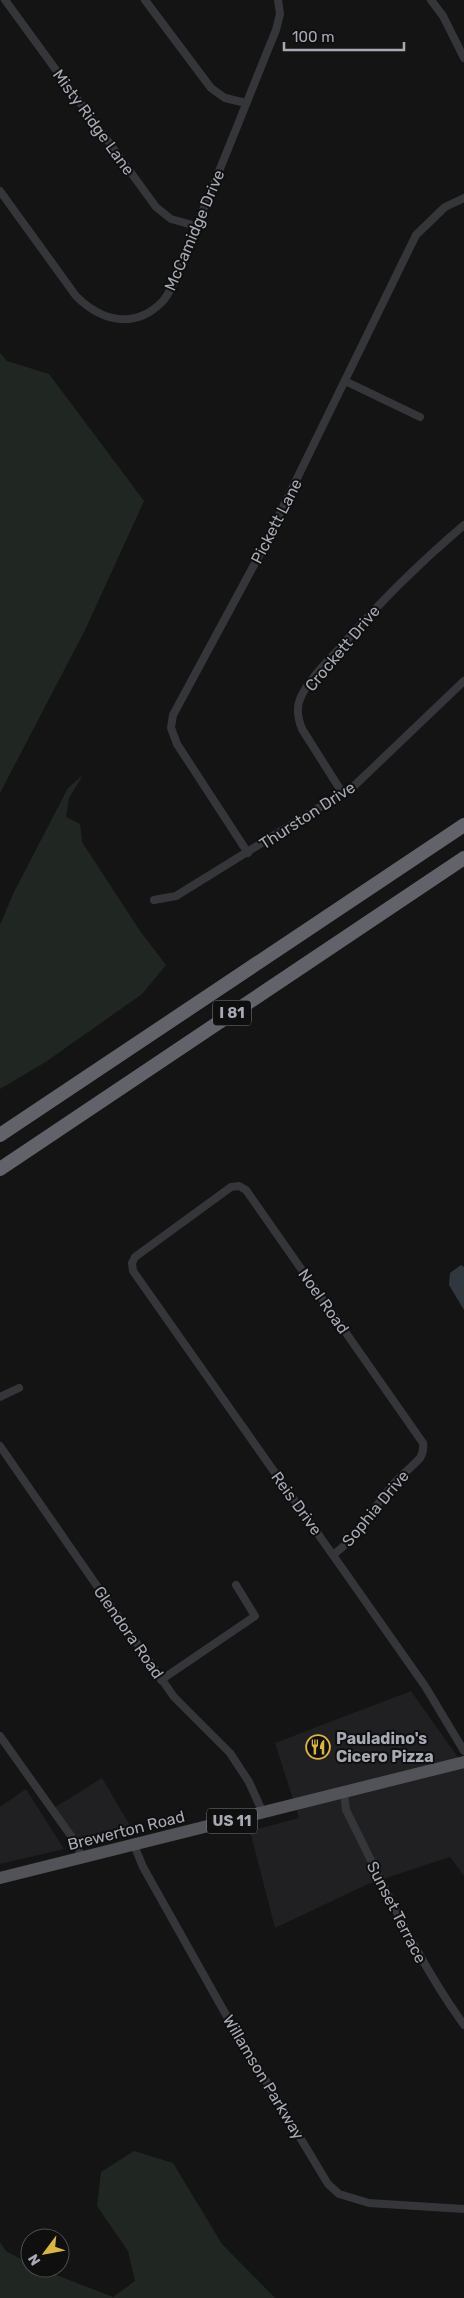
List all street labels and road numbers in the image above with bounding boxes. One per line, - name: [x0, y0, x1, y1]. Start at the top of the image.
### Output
- street label: Misty Ridge Lane: [49, 66, 138, 179]
- street label: McCamidge Drive: [160, 167, 229, 294]
- street label: Pickett Lane: [247, 476, 306, 567]
- street label: Crockett Drive: [301, 601, 384, 695]
- street label: Thurston Drive: [256, 777, 359, 853]
- road number: I 81: [213, 1000, 251, 1026]
- street label: Noel Road: [294, 1265, 353, 1337]
- street label: Sophia Drive: [338, 1466, 413, 1550]
- street label: Reis Drive: [267, 1468, 326, 1539]
- street label: Glendora Road: [90, 1582, 168, 1682]
- street label: Brewerton Road: [66, 1807, 187, 1854]
- road number: US 11: [207, 1808, 257, 1834]
- street label: Sunset Terrace: [363, 1858, 430, 1966]
- street label: Willamson Parkway: [219, 2012, 308, 2143]

